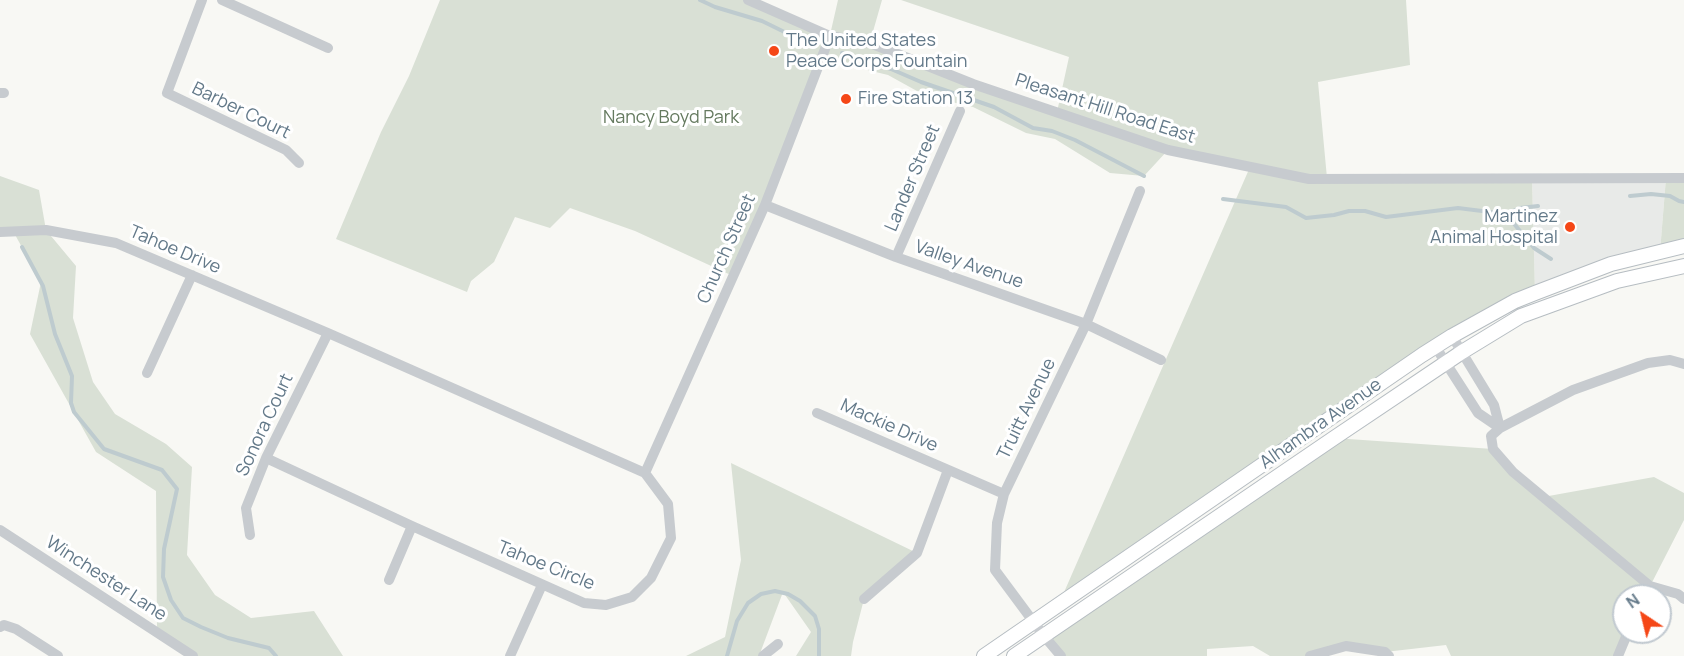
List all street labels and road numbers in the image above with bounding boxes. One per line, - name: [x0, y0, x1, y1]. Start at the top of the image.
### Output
- street label: Pleasant Hill Road East: [1012, 70, 1198, 148]
- street label: Barber Court: [188, 78, 294, 144]
- street label: Lander Street: [881, 121, 945, 235]
- street label: Church Street: [693, 191, 761, 307]
- street label: Tahoe Drive: [126, 221, 224, 279]
- street label: Valley Avenue: [912, 236, 1026, 294]
- street label: Truitt Avenue: [993, 355, 1061, 463]
- street label: Sonora Court: [232, 370, 298, 480]
- street label: Alhambra Avenue: [1256, 374, 1386, 474]
- street label: Mackie Drive: [837, 395, 941, 457]
- street label: Winchester Lane: [42, 532, 170, 626]
- street label: Tahoe Circle: [494, 537, 598, 595]

